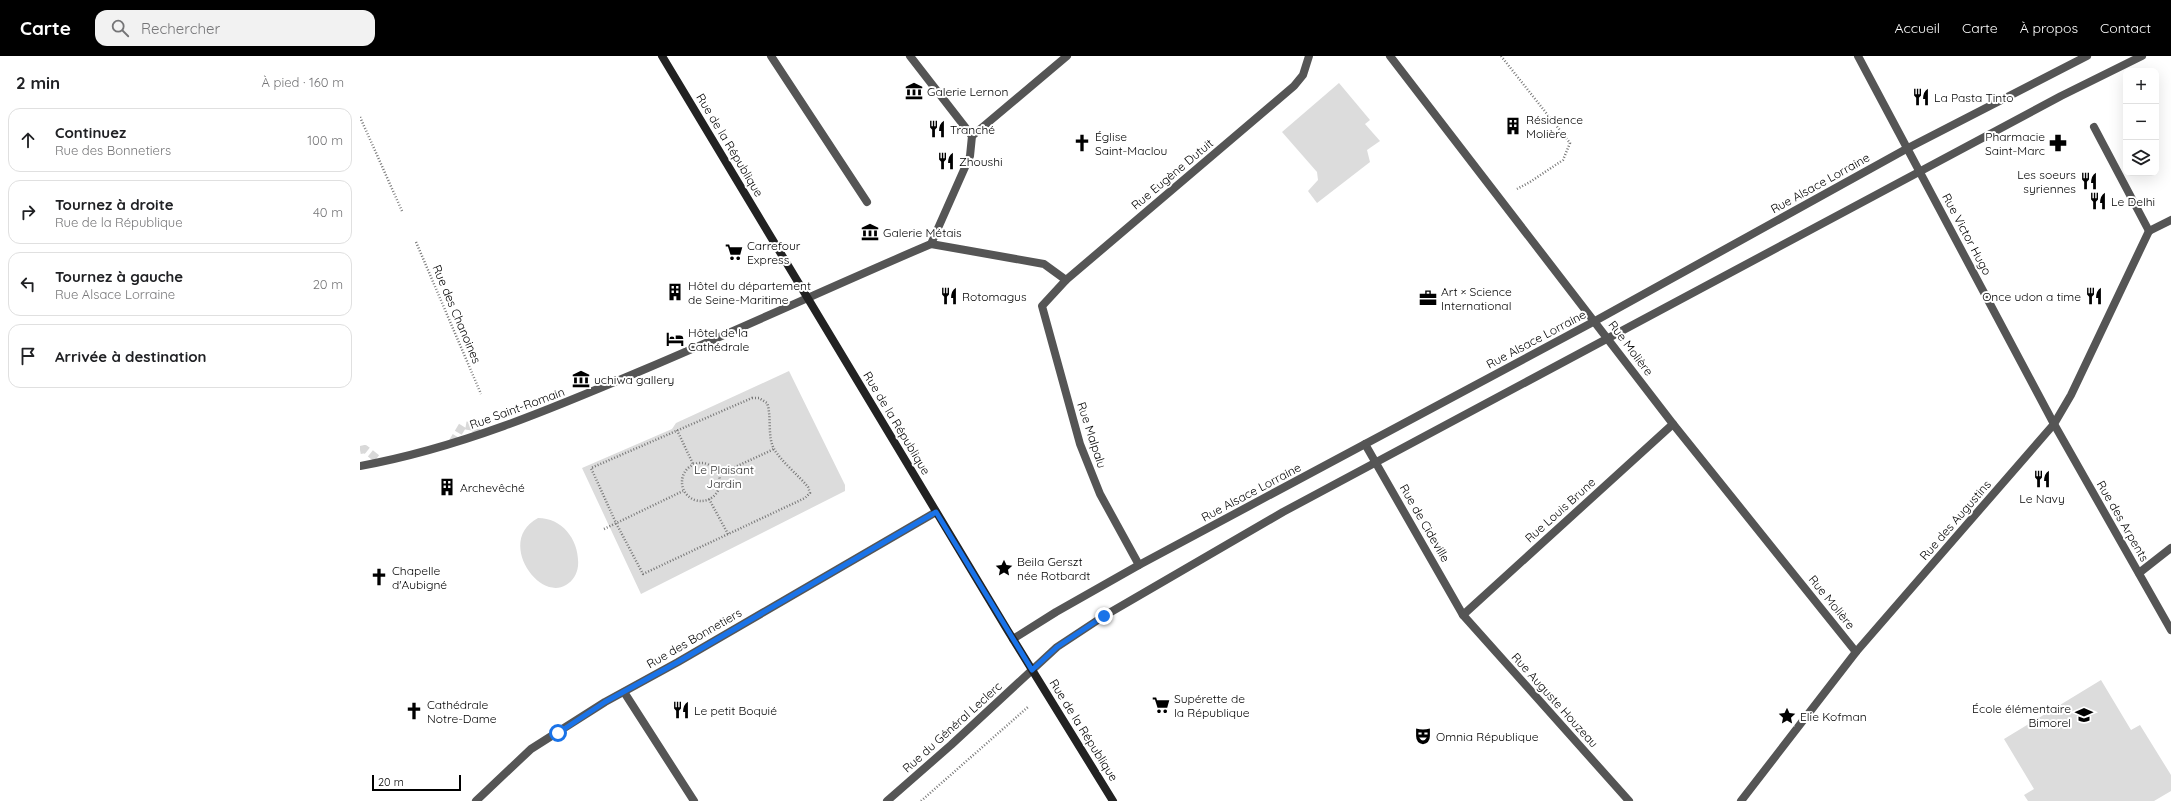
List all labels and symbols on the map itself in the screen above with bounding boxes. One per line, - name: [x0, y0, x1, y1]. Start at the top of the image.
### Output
- museum icon: Galerie Lernon: [904, 81, 924, 101]
- place label: Galerie Lernon: [927, 84, 1008, 99]
- restaurant icon: La Pasta Tinto: [1911, 87, 1931, 107]
- place label: La Pasta Tinto: [1934, 90, 2014, 105]
- street label: Rue de la République: [693, 91, 767, 200]
- place label: Résidence Molière: [1526, 112, 1583, 141]
- building icon: Résidence Molière: [1503, 116, 1523, 136]
- restaurant icon: Tranché: [927, 119, 947, 139]
- place label: Tranché: [950, 122, 995, 137]
- place label: Église Saint-Maclou: [1095, 129, 1167, 158]
- place label: Pharmacie Saint-Marc: [1985, 129, 2045, 158]
- church icon: Église Saint-Maclou: [1072, 133, 1092, 153]
- pharmacy icon: Pharmacie Saint-Marc: [2048, 133, 2068, 153]
- street label: Rue Eugène Dutuit: [1128, 135, 1216, 213]
- street label: Rue Alsace Lorraine: [1768, 149, 1872, 216]
- restaurant icon: Zhoushi: [936, 151, 956, 171]
- place label: Zhoushi: [959, 154, 1003, 169]
- place label: Les soeurs syriennes: [2017, 167, 2076, 196]
- restaurant icon: Les soeurs syriennes: [2079, 171, 2099, 191]
- street label: Rue Victor Hugo: [1939, 190, 1995, 278]
- restaurant icon: Le Delhi: [2088, 191, 2108, 211]
- place label: Le Delhi: [2111, 194, 2155, 209]
- museum icon: Galerie Métais: [860, 222, 880, 242]
- place label: Galerie Métais: [883, 225, 962, 240]
- place label: Carrefour Express: [747, 238, 801, 267]
- supermarket icon: Carrefour Express: [724, 242, 744, 262]
- street label: Rue des Chanoines: [429, 262, 485, 366]
- place label: Hôtel du département de Seine-Maritime: [688, 278, 811, 307]
- building icon: Hôtel du département de Seine-Maritime: [665, 282, 685, 302]
- place label: Art × Science International: [1441, 284, 1512, 313]
- restaurant icon: Rotomagus: [939, 286, 959, 306]
- restaurant icon: Once udon a time: [2084, 286, 2104, 306]
- office icon: Art × Science International: [1418, 288, 1438, 308]
- place label: Rotomagus: [962, 289, 1027, 304]
- place label: Once udon a time: [1982, 289, 2081, 304]
- street label: Rue Alsace Lorraine: [1484, 306, 1589, 372]
- street label: Rue Molière: [1605, 317, 1657, 379]
- place label: Hôtel de la Cathédrale: [688, 325, 749, 354]
- hotel icon: Hôtel de la Cathédrale: [665, 329, 685, 349]
- museum icon: uchiwa gallery: [571, 369, 591, 389]
- street label: Rue de la République: [860, 369, 934, 478]
- place label: uchiwa gallery: [594, 372, 674, 387]
- street label: Rue Saint-Romain: [467, 384, 567, 432]
- street label: Rue Malpalu: [1074, 400, 1110, 470]
- street label: Rue Alsace Lorraine: [1199, 459, 1304, 525]
- park label: Le Plaisant Jardin: [694, 462, 754, 491]
- restaurant icon: Le Navy: [2032, 469, 2052, 489]
- street label: Rue Louis Brune: [1522, 474, 1599, 546]
- building icon: Archevêché: [437, 477, 457, 497]
- street label: Rue des Augustins: [1916, 477, 1994, 563]
- street label: Rue des Arpents: [2094, 478, 2152, 565]
- place label: Archevêché: [460, 480, 525, 495]
- street label: Rue de Cideville: [1397, 481, 1454, 565]
- place label: Le Navy: [2019, 491, 2065, 506]
- place label: Beila Gerszt née Rotbardt: [1017, 554, 1090, 583]
- place icon: Beila Gerszt née Rotbardt: [994, 558, 1014, 578]
- place label: Chapelle d'Aubigné: [392, 563, 447, 592]
- church icon: Chapelle d'Aubigné: [369, 567, 389, 587]
- street label: Rue Molière: [1806, 572, 1858, 632]
- street label: Rue des Bonnetiers: [644, 605, 744, 671]
- route end: [1095, 607, 1113, 625]
- street label: Rue Auguste Houzeau: [1509, 650, 1601, 750]
- street label: Rue de la République: [1046, 676, 1122, 784]
- street label: Rue du Général Leclerc: [899, 678, 1005, 776]
- place label: Supérette de la République: [1174, 691, 1250, 720]
- supermarket icon: Supérette de la République: [1151, 695, 1171, 715]
- place label: Cathédrale Notre-Dame: [427, 697, 497, 726]
- restaurant icon: Le petit Boquié: [671, 700, 691, 720]
- church icon: Cathédrale Notre-Dame: [404, 701, 424, 721]
- place label: École élémentaire Bimorel: [1972, 701, 2071, 730]
- place label: Le petit Boquié: [694, 703, 777, 718]
- school or university icon: École élémentaire Bimorel: [2074, 705, 2094, 725]
- place icon: Elie Kofman: [1777, 706, 1797, 726]
- place label: Elie Kofman: [1800, 709, 1867, 724]
- route start: [549, 724, 567, 742]
- theatre icon: Omnia République: [1413, 726, 1433, 746]
- place label: Omnia République: [1436, 729, 1539, 744]
- scale bar: [372, 773, 461, 792]

